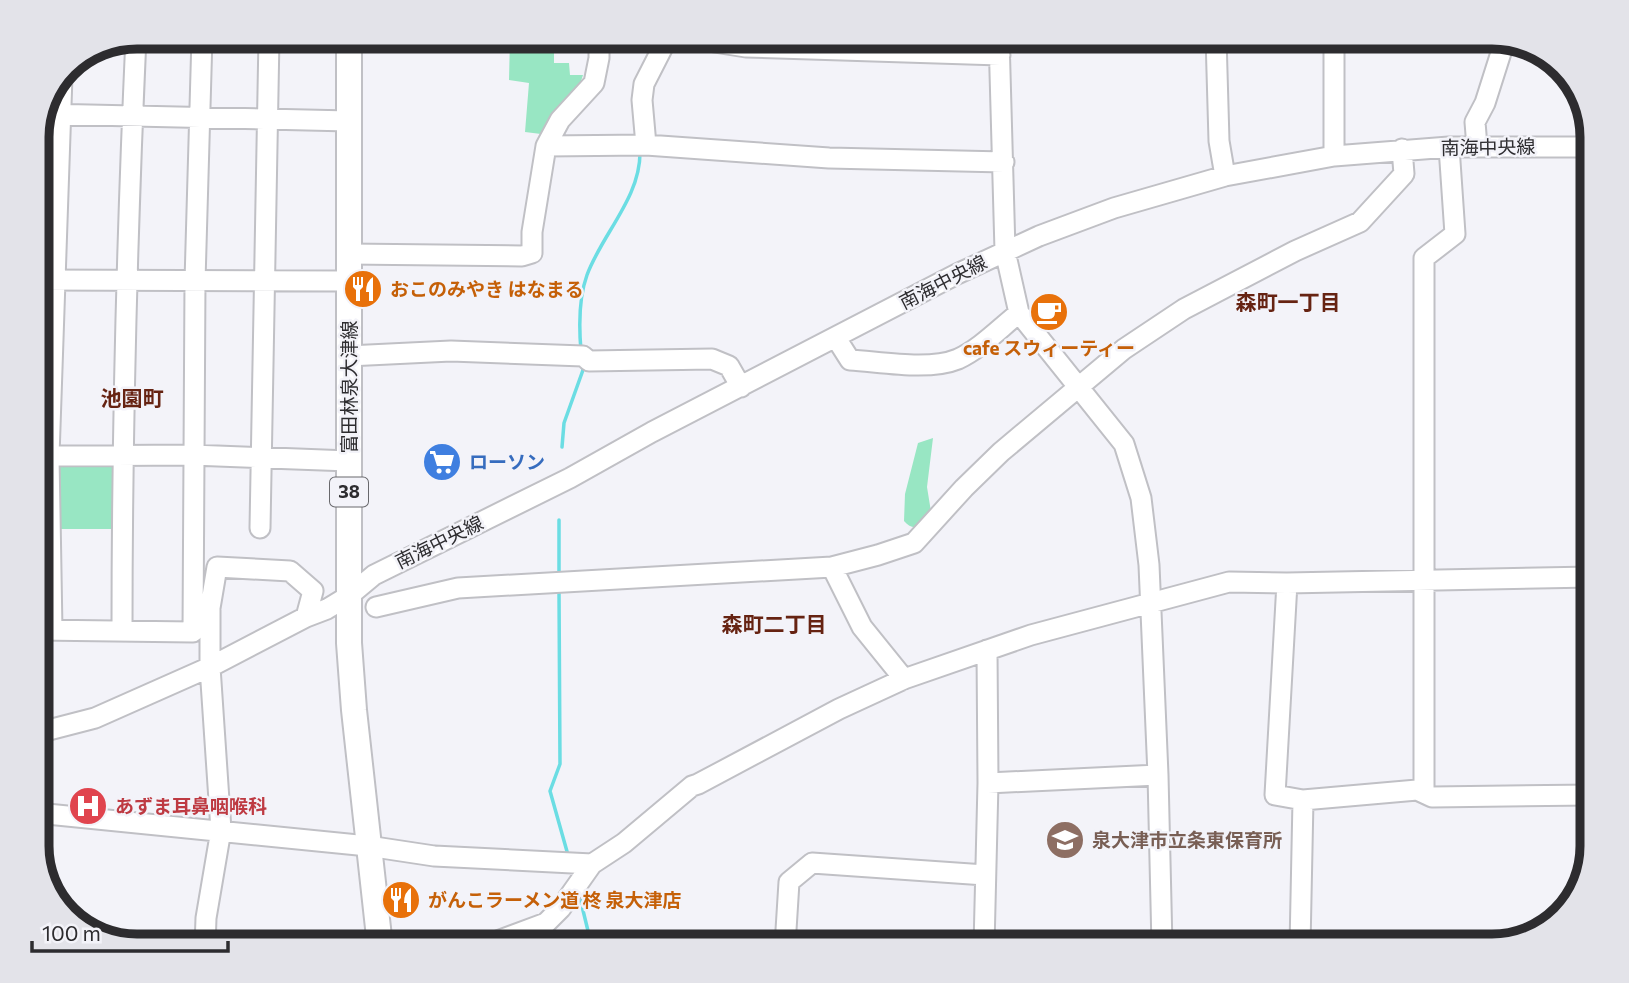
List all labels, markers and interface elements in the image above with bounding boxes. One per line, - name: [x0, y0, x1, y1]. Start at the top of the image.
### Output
- street label: 南海中央線: [1440, 134, 1536, 159]
- street label: 南海中央線: [895, 250, 990, 313]
- restaurant icon: おこのみやき はなまる: [342, 268, 384, 310]
- place label: おこのみやき はなまる: [390, 277, 584, 300]
- district label: 森町一丁目: [1236, 289, 1341, 314]
- cafe icon: cafe スウィーティー: [1028, 291, 1070, 333]
- street label: 富田林泉大津線: [337, 320, 360, 454]
- place label: cafe スウィーティー: [963, 336, 1135, 359]
- district label: 池園町: [101, 385, 164, 410]
- supermarket icon: ローソン: [421, 441, 463, 483]
- place label: ローソン: [469, 450, 545, 473]
- road number: 38: [330, 478, 368, 506]
- street label: 南海中央線: [391, 510, 487, 573]
- district label: 森町二丁目: [722, 611, 827, 636]
- hospital icon: あずま耳鼻咽喉科: [67, 785, 109, 827]
- place label: あずま耳鼻咽喉科: [115, 794, 267, 817]
- school or university icon: 泉大津市立条東保育所: [1044, 819, 1086, 861]
- place label: 泉大津市立条東保育所: [1092, 828, 1282, 851]
- restaurant icon: がんこラーメン道 柊 泉大津店: [380, 879, 422, 921]
- place label: がんこラーメン道 柊 泉大津店: [428, 888, 682, 911]
- scale bar: [32, 909, 228, 953]
- text: 100 m: [42, 920, 101, 945]

